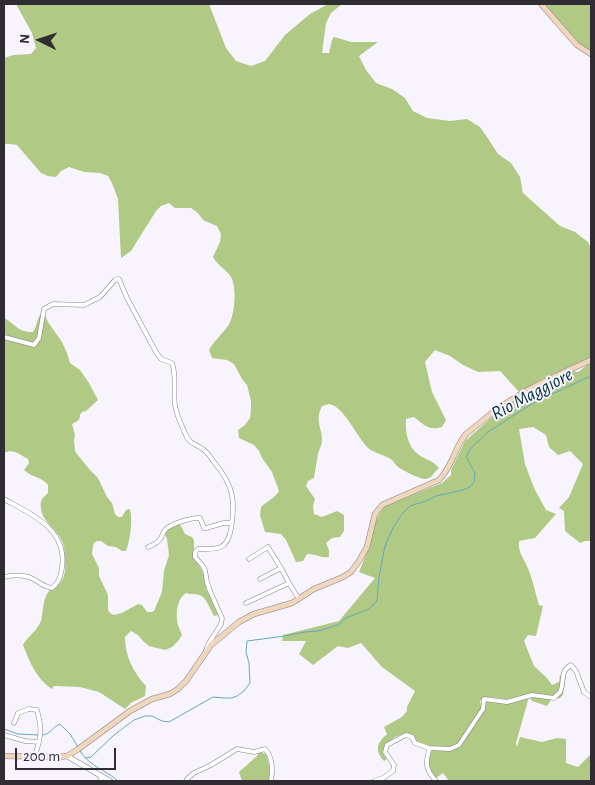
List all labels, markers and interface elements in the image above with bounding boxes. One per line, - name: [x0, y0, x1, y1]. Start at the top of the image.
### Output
- north arrow: [15, 15, 65, 65]
- text: N: [18, 34, 32, 44]
- water label: Rio Maggiore: [487, 363, 577, 425]
- scale bar: [18, 738, 119, 770]
- text: 200 m: [23, 749, 60, 764]

